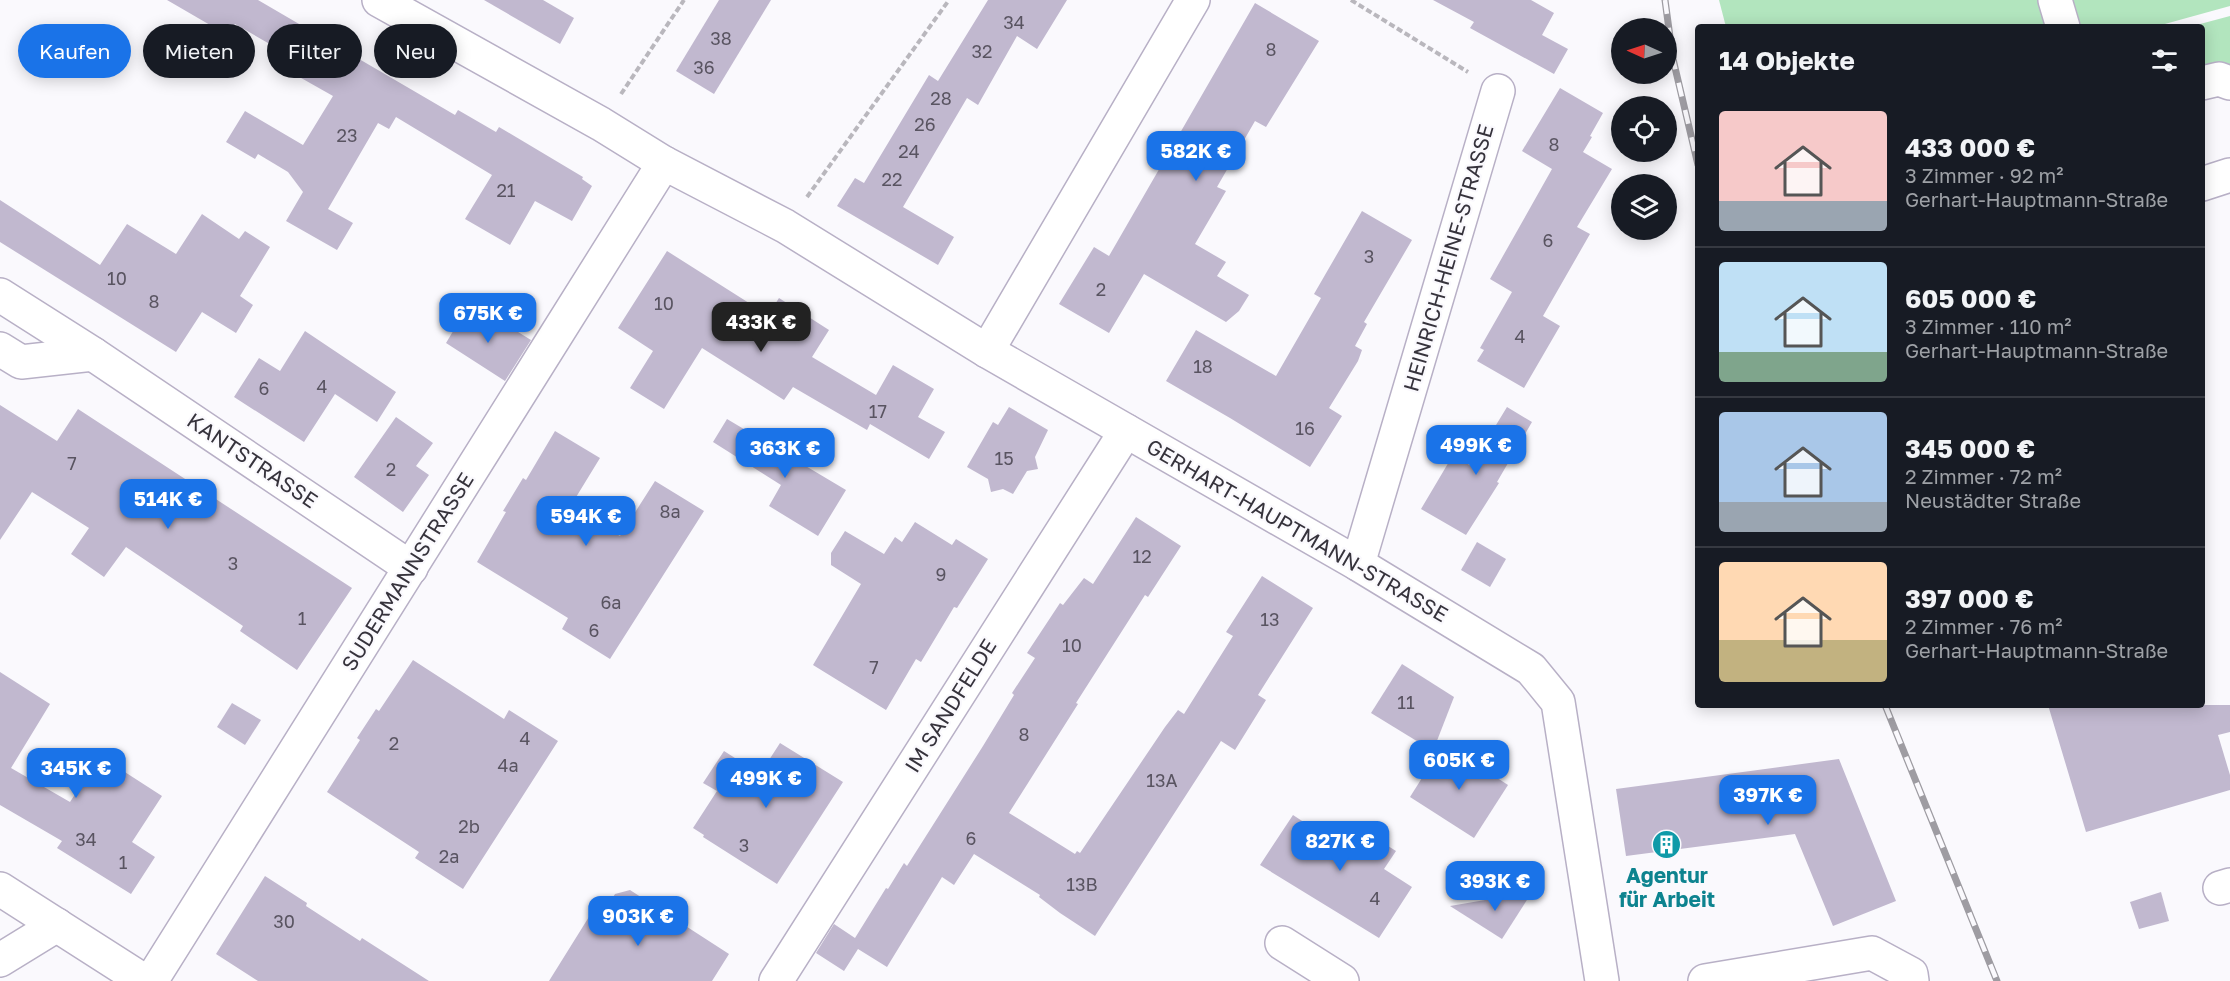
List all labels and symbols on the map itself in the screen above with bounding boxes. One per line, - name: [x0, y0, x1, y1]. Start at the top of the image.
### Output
- house number: 34: [1003, 11, 1025, 33]
- north arrow: [1611, 18, 1677, 84]
- house number: 38: [710, 27, 732, 49]
- house number: 8: [1266, 38, 1276, 60]
- house number: 32: [972, 40, 992, 62]
- house number: 36: [693, 56, 715, 78]
- house number: 28: [930, 87, 952, 109]
- house number: 26: [914, 113, 936, 135]
- street label: HEINRICH-HEINE-STRASSE: [1397, 121, 1499, 394]
- house number: 23: [337, 124, 357, 146]
- pin: 582K €: [1147, 131, 1245, 182]
- house number: 8: [1549, 133, 1559, 155]
- house number: 24: [898, 140, 920, 162]
- house number: 22: [882, 168, 902, 190]
- house number: 21: [496, 179, 516, 201]
- house number: 6: [1543, 229, 1553, 251]
- house number: 3: [1364, 245, 1374, 267]
- house number: 10: [107, 267, 127, 289]
- house number: 2: [1096, 278, 1106, 300]
- house number: 8: [149, 290, 159, 312]
- house number: 10: [654, 292, 674, 314]
- pin: 675K €: [439, 293, 537, 344]
- pin: 433K €: [712, 302, 810, 353]
- house number: 4: [1515, 325, 1526, 347]
- house number: 18: [1193, 355, 1213, 377]
- house number: 4: [317, 375, 328, 397]
- house number: 6: [259, 377, 269, 399]
- house number: 17: [869, 400, 887, 422]
- street label: KANTSTRASSE: [182, 407, 323, 513]
- house number: 16: [1295, 417, 1315, 439]
- pin: 499K €: [1427, 425, 1525, 476]
- pin: 363K €: [736, 428, 834, 479]
- street label: GERHART-HAUPTMANN-STRASSE: [1142, 433, 1453, 627]
- house number: 15: [994, 447, 1014, 469]
- house number: 7: [67, 452, 77, 474]
- house number: 2: [386, 458, 396, 480]
- street label: SUDERMANNSTRASSE: [336, 468, 479, 675]
- pin: 514K €: [119, 479, 217, 530]
- pin: 594K €: [537, 496, 635, 547]
- house number: 8a: [659, 500, 681, 522]
- house number: 12: [1132, 545, 1152, 567]
- house number: 3: [228, 552, 238, 574]
- house number: 9: [936, 563, 946, 585]
- house number: 6a: [600, 591, 622, 613]
- house number: 1: [298, 607, 307, 629]
- house number: 13: [1260, 608, 1280, 630]
- house number: 6: [589, 619, 599, 641]
- street label: IM SANDFELDE: [899, 634, 1002, 777]
- house number: 10: [1062, 634, 1082, 656]
- house number: 7: [869, 656, 879, 678]
- house number: 11: [1397, 691, 1415, 713]
- house number: 8: [1019, 723, 1029, 745]
- house number: 4: [520, 727, 531, 749]
- house number: 2: [389, 732, 399, 754]
- pin: 605K €: [1410, 740, 1508, 791]
- pin: 345K €: [27, 748, 125, 799]
- house number: 4a: [497, 754, 519, 776]
- pin: 499K €: [717, 758, 815, 809]
- house number: 13A: [1146, 769, 1178, 791]
- pin: 397K €: [1719, 775, 1817, 826]
- house number: 2b: [458, 815, 480, 837]
- pin: 827K €: [1291, 821, 1389, 872]
- house number: 6: [966, 827, 976, 849]
- house number: 34: [75, 828, 97, 850]
- building icon: Agentur für Arbeit: [1651, 829, 1683, 861]
- house number: 3: [739, 834, 749, 856]
- house number: 2a: [439, 845, 459, 867]
- house number: 1: [119, 851, 128, 873]
- pin: 393K €: [1446, 861, 1544, 912]
- place label: Agentur für Arbeit: [1619, 862, 1715, 912]
- house number: 13B: [1066, 873, 1098, 895]
- house number: 4: [1370, 887, 1381, 909]
- pin: 903K €: [589, 896, 687, 947]
- house number: 30: [273, 910, 295, 932]

